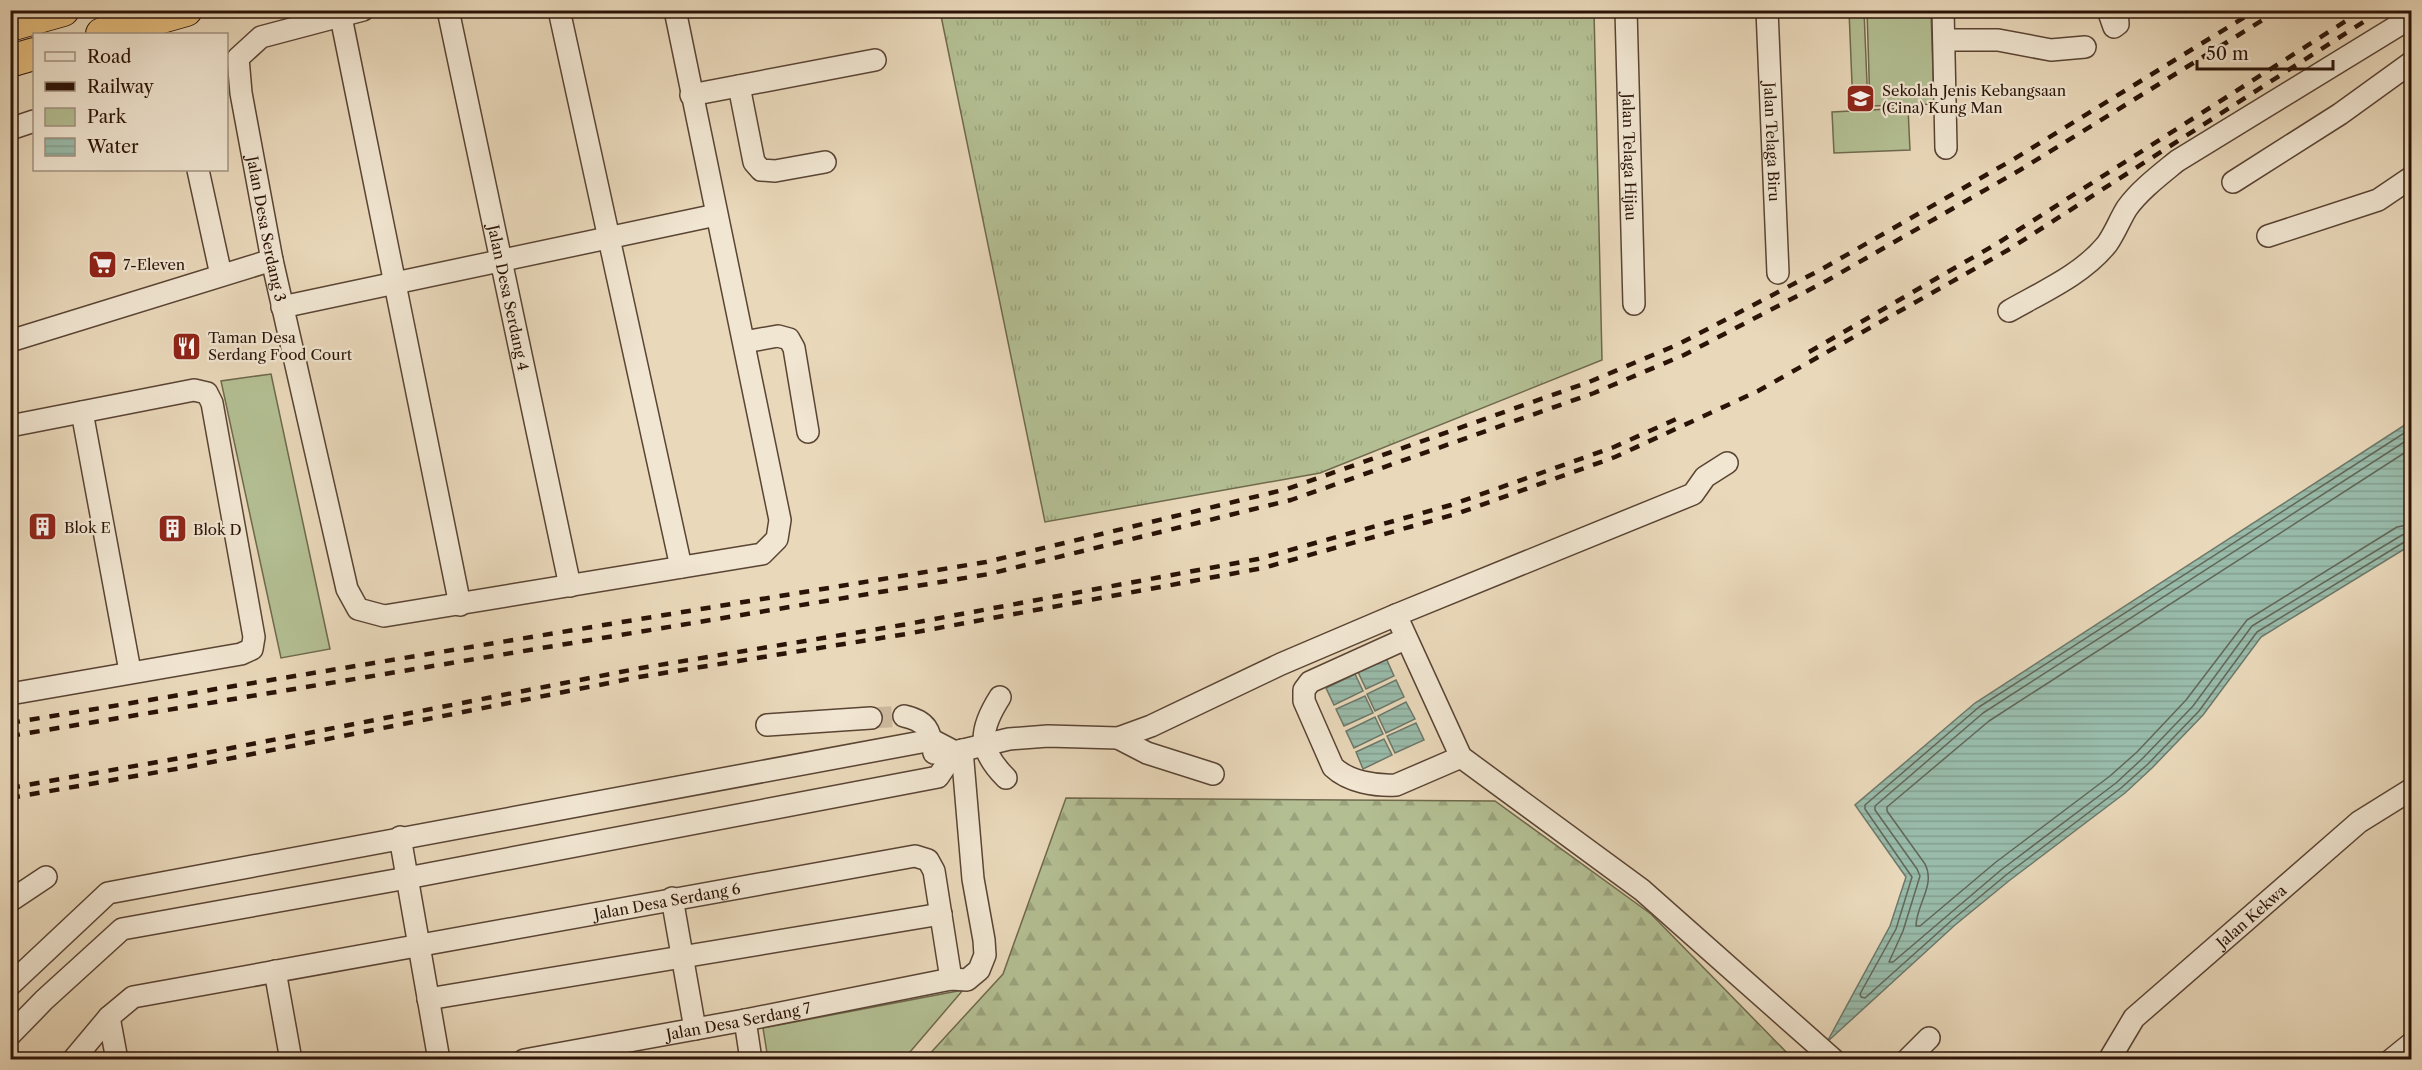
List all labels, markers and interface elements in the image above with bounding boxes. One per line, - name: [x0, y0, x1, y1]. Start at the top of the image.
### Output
- legend: [33, 33, 228, 171]
- scale bar: [2197, 33, 2334, 71]
- text: 50 m: [2206, 43, 2249, 65]
- text: Road: [87, 46, 132, 68]
- text: Railway: [87, 76, 155, 98]
- street label: Jalan Telaga Biru: [1760, 80, 1784, 202]
- place label: Sekolah Jenis Kebangsaan (Cina) Kung Man: [1882, 81, 2067, 117]
- school or university icon: Sekolah Jenis Kebangsaan (Cina) Kung Man: [1845, 83, 1877, 115]
- street label: Jalan Telaga Hijau: [1619, 91, 1641, 221]
- text: Park: [87, 106, 128, 128]
- text: Water: [86, 136, 139, 158]
- street label: Jalan Desa Serdang 3: [243, 153, 291, 303]
- street label: Jalan Desa Serdang 4: [484, 221, 534, 372]
- supermarket icon: 7-Eleven: [86, 248, 118, 280]
- place label: 7-Eleven: [123, 255, 186, 274]
- place label: Taman Desa Serdang Food Court: [208, 328, 353, 364]
- restaurant icon: Taman Desa Serdang Food Court: [171, 330, 203, 362]
- building icon: Blok E: [27, 511, 59, 543]
- building icon: Blok D: [156, 513, 188, 545]
- place label: Blok E: [64, 518, 111, 537]
- place label: Blok D: [193, 520, 242, 539]
- street label: Jalan Desa Serdang 6: [590, 878, 742, 924]
- street label: Jalan Kekwa: [2211, 880, 2290, 953]
- street label: Jalan Desa Serdang 7: [663, 998, 813, 1044]

